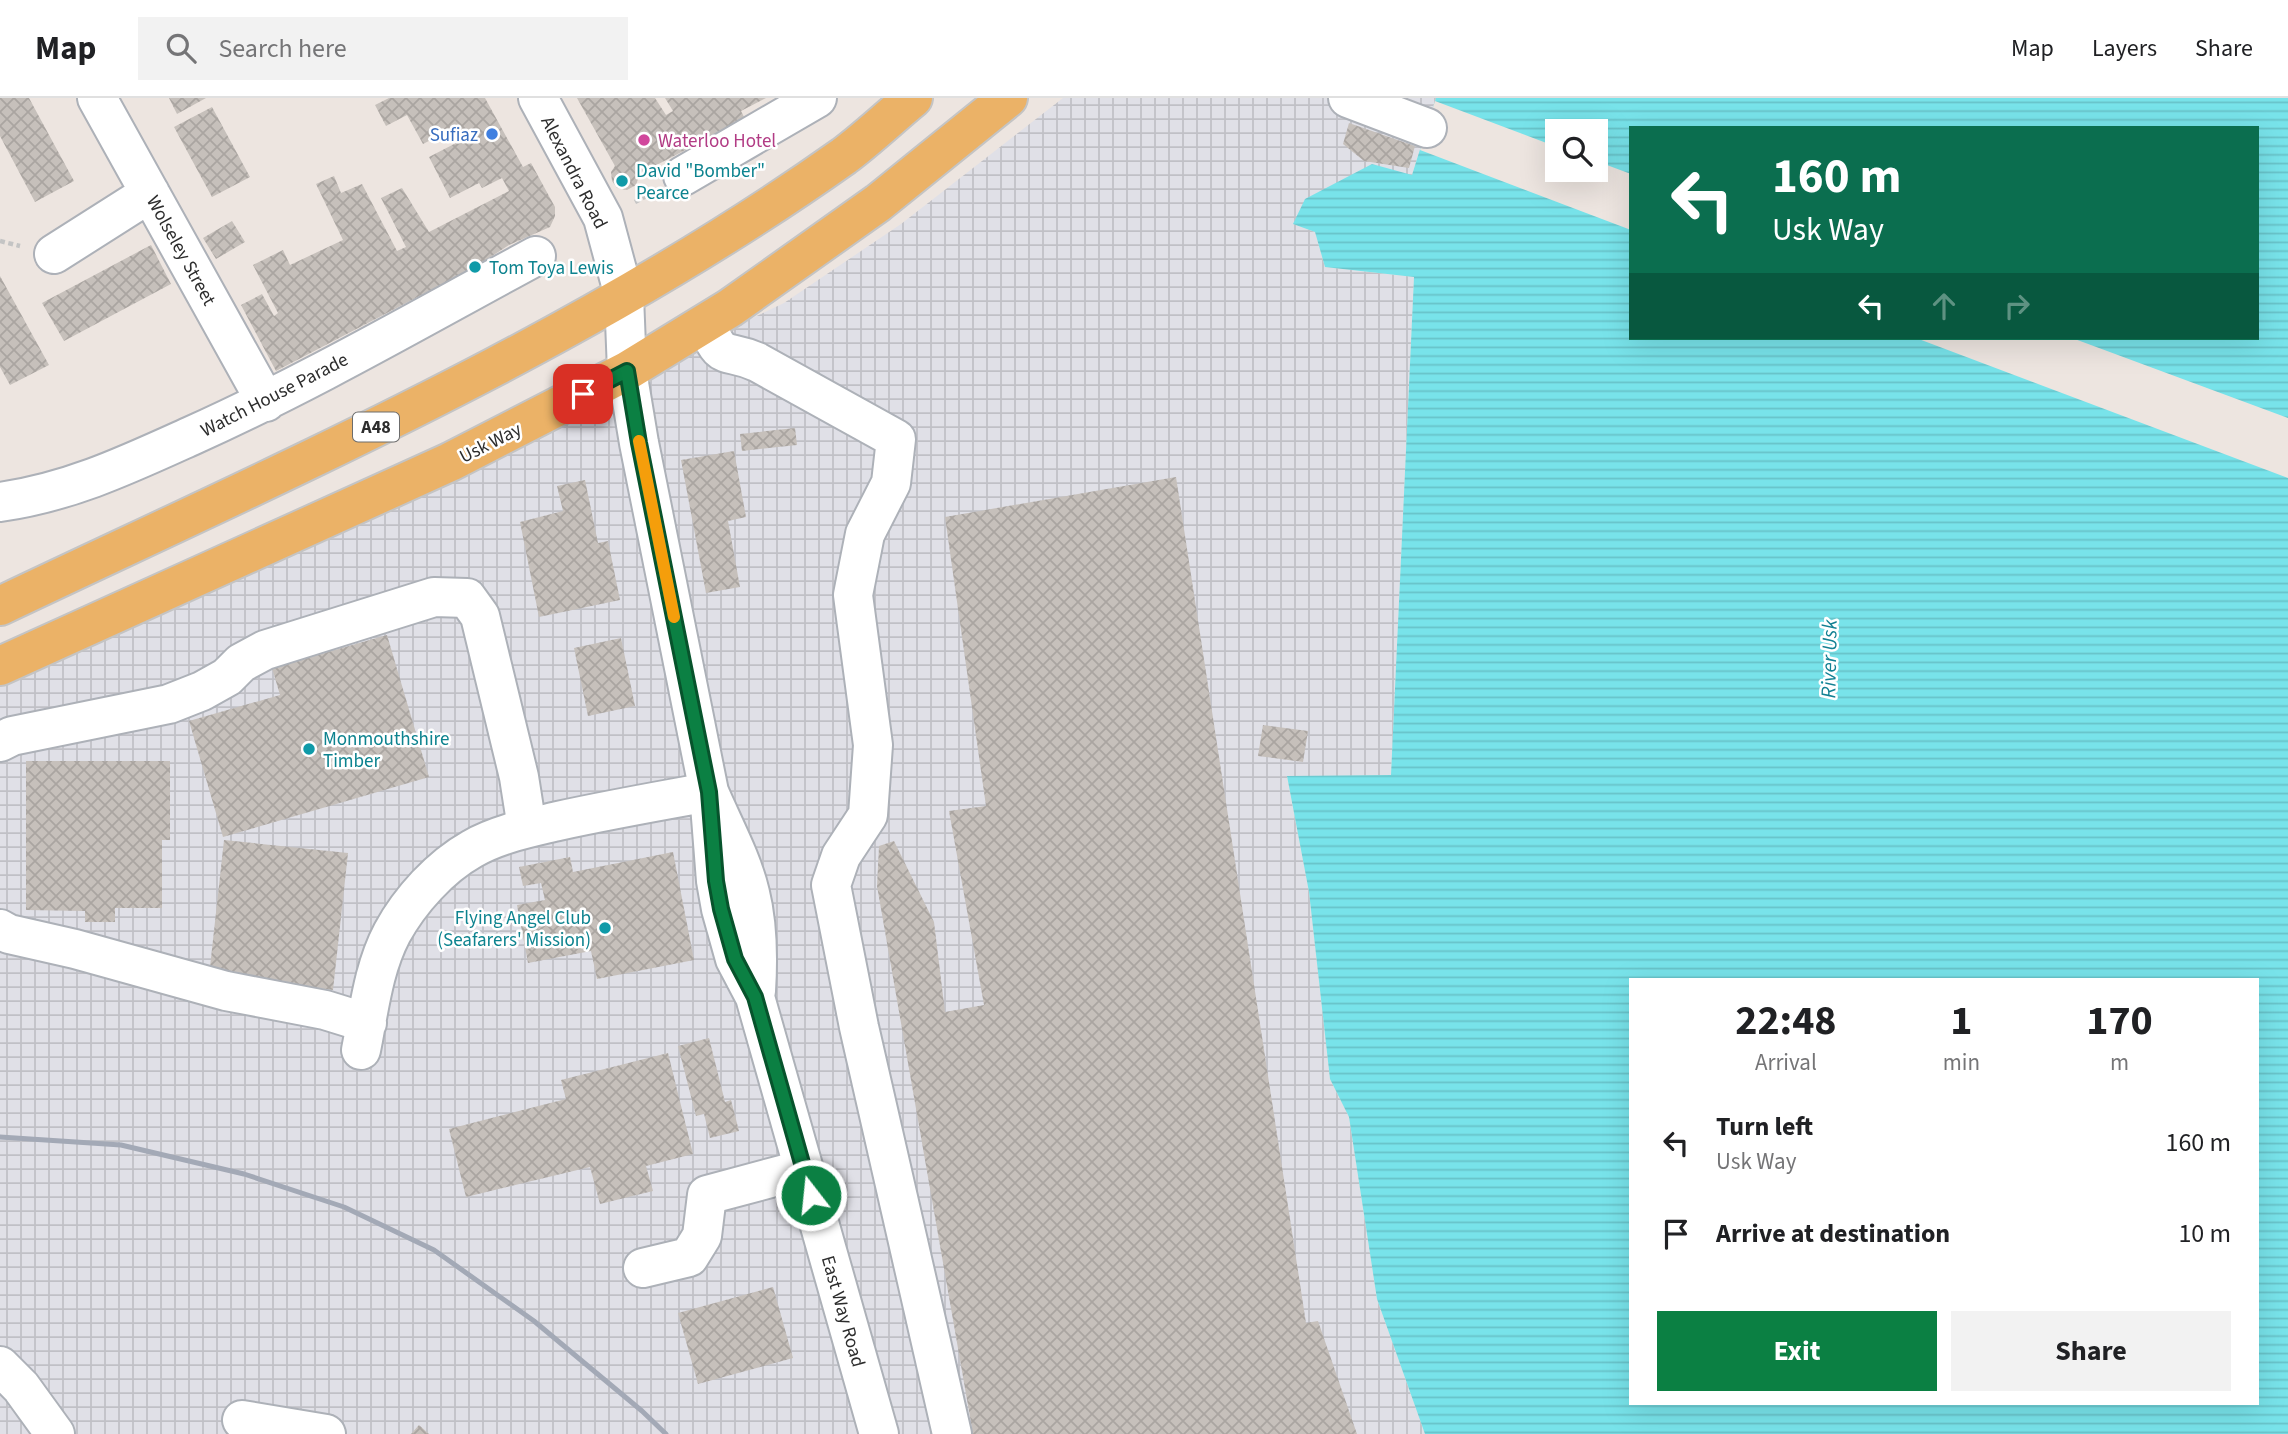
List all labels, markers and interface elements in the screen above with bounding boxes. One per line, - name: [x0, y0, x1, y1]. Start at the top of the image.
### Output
- search box: [138, 17, 628, 80]
- text: Map: [35, 25, 96, 72]
- icon: search: [162, 29, 200, 67]
- text: Search here: [218, 30, 347, 67]
- text: Map: [2011, 31, 2054, 66]
- text: Layers: [2092, 31, 2157, 66]
- text: Share: [2195, 31, 2253, 66]
- street label: Alexandra Road: [534, 112, 614, 234]
- map controls: [1545, 119, 1608, 182]
- button: search: [1545, 119, 1608, 182]
- place label: Sufiaz: [430, 122, 478, 149]
- marker: Sufiaz: [484, 126, 500, 142]
- place label: Waterloo Hotel: [658, 128, 776, 155]
- marker: Waterloo Hotel: [636, 132, 652, 148]
- text: 160 m: [1772, 142, 1901, 212]
- icon: left: [1657, 154, 1748, 245]
- place label: David "Bomber" Pearce: [636, 158, 765, 207]
- marker: David "Bomber" Pearce: [614, 173, 630, 189]
- street label: Wolseley Street: [139, 191, 222, 311]
- text: Usk Way: [1772, 207, 1884, 253]
- place label: Tom Toya Lewis: [489, 255, 614, 282]
- marker: Tom Toya Lewis: [467, 259, 483, 275]
- icon: left: [1852, 287, 1890, 325]
- icon: ahead: [1925, 287, 1963, 325]
- icon: right: [1998, 287, 2036, 325]
- street label: Watch House Parade: [196, 346, 353, 444]
- pin: [553, 364, 613, 424]
- icon: arrive: [564, 375, 602, 413]
- road number: A48: [353, 412, 399, 442]
- street label: Usk Way: [455, 416, 527, 470]
- water label: River Usk: [1813, 618, 1845, 699]
- place label: Monmouthshire Timber: [323, 726, 449, 775]
- marker: Monmouthshire Timber: [301, 741, 317, 757]
- place label: Flying Angel Club (Seafarers' Mission): [437, 905, 591, 954]
- marker: Flying Angel Club (Seafarers' Mission): [597, 920, 613, 936]
- text: 22:48: [1735, 991, 1837, 1051]
- text: 1: [1950, 991, 1972, 1051]
- text: 170: [2086, 991, 2153, 1051]
- text: Arrival: [1755, 1046, 1817, 1079]
- text: min: [1943, 1046, 1980, 1079]
- text: m: [2110, 1046, 2129, 1079]
- text: Turn left: [1716, 1108, 1813, 1145]
- icon: left: [1657, 1124, 1695, 1162]
- text: 160 m: [2165, 1124, 2231, 1161]
- text: Usk Way: [1716, 1145, 1796, 1178]
- position arrow: [774, 1158, 848, 1232]
- icon: arrive: [1657, 1215, 1695, 1253]
- text: Arrive at destination: [1716, 1215, 1950, 1252]
- text: 10 m: [2178, 1215, 2231, 1252]
- street label: East Way Road: [814, 1252, 871, 1370]
- button: Exit: [1657, 1311, 1937, 1391]
- button: Share: [1951, 1311, 2231, 1391]

